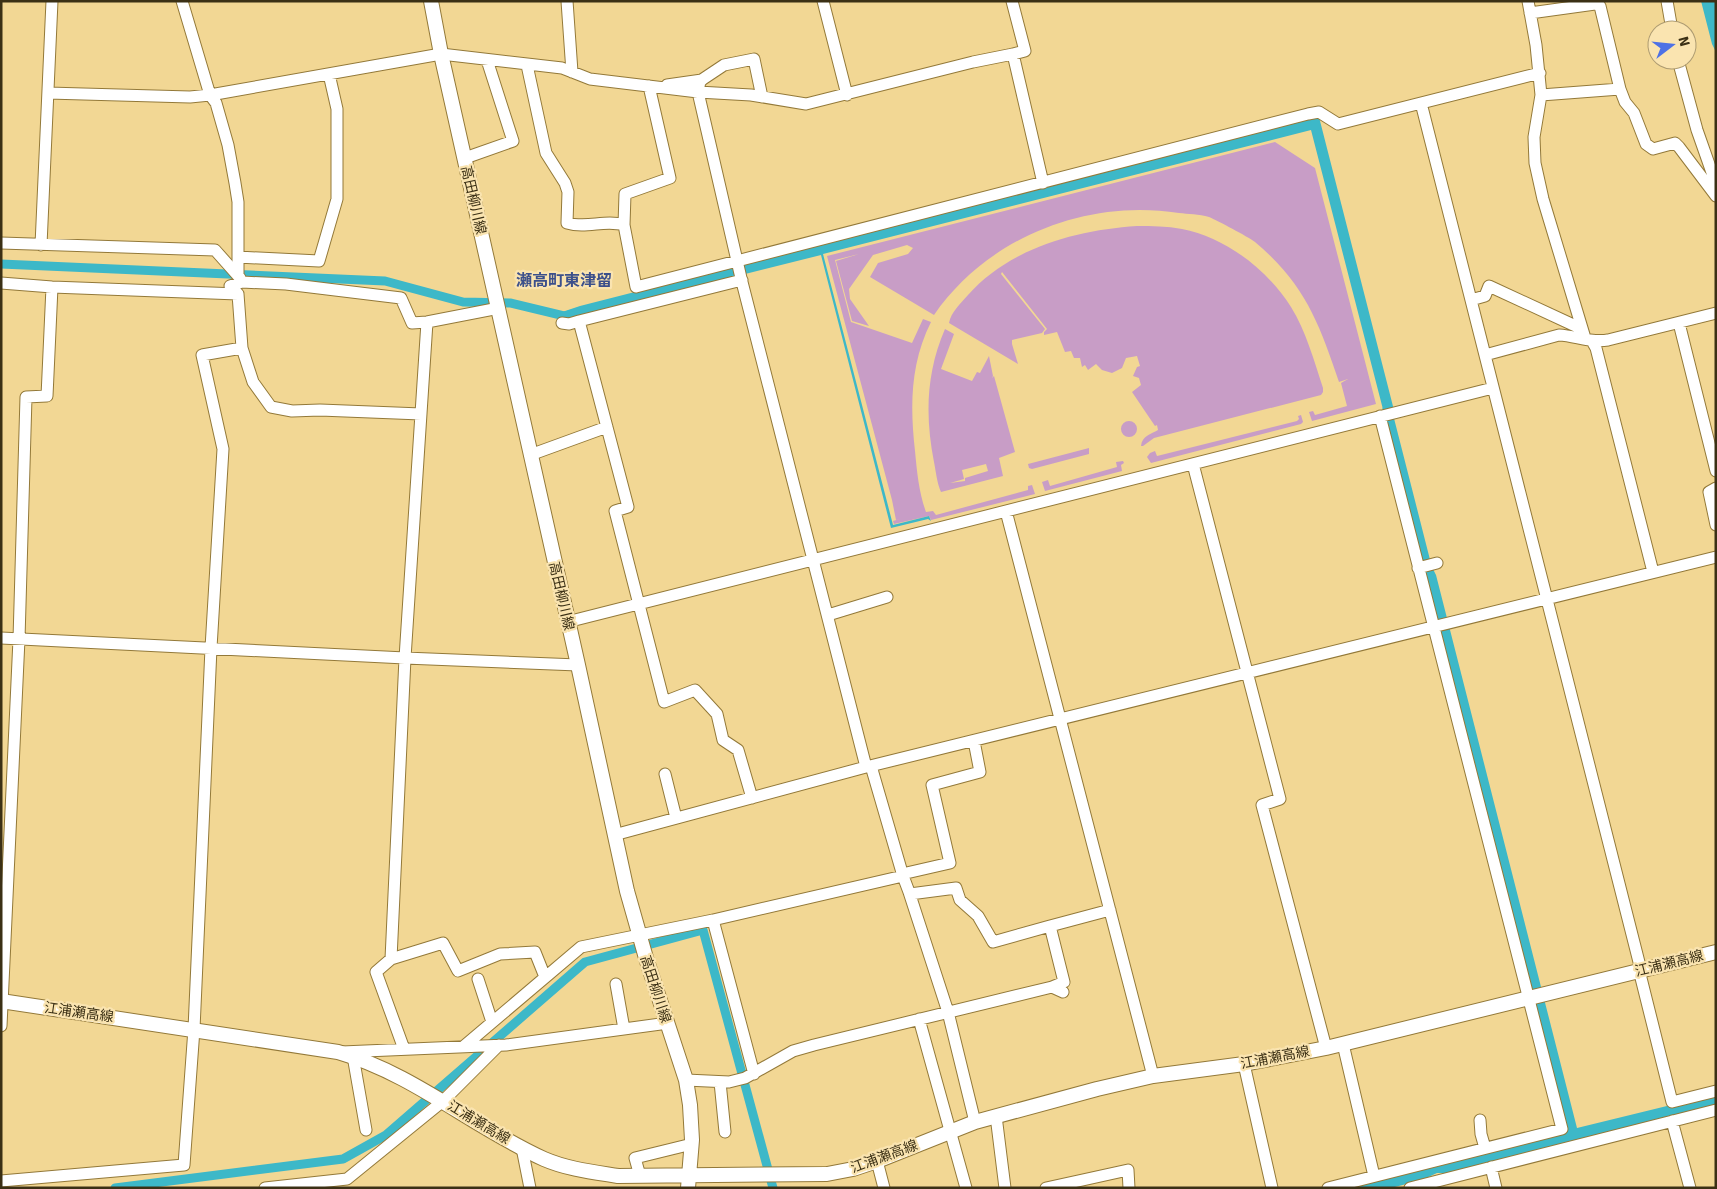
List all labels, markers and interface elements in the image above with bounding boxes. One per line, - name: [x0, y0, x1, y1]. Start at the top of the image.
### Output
- north arrow: [1647, 20, 1697, 70]
- text: N: [1675, 35, 1694, 49]
- street label: 高田柳川線: [457, 164, 490, 236]
- district label: 瀬高町東津留: [516, 271, 612, 291]
- street label: 高田柳川線: [545, 560, 578, 632]
- street label: 江浦瀬高線: [1633, 947, 1705, 980]
- street label: 高田柳川線: [637, 953, 674, 1025]
- street label: 江浦瀬高線: [43, 999, 115, 1026]
- street label: 江浦瀬高線: [1239, 1042, 1311, 1073]
- street label: 江浦瀬高線: [444, 1097, 513, 1148]
- street label: 江浦瀬高線: [848, 1137, 920, 1176]

